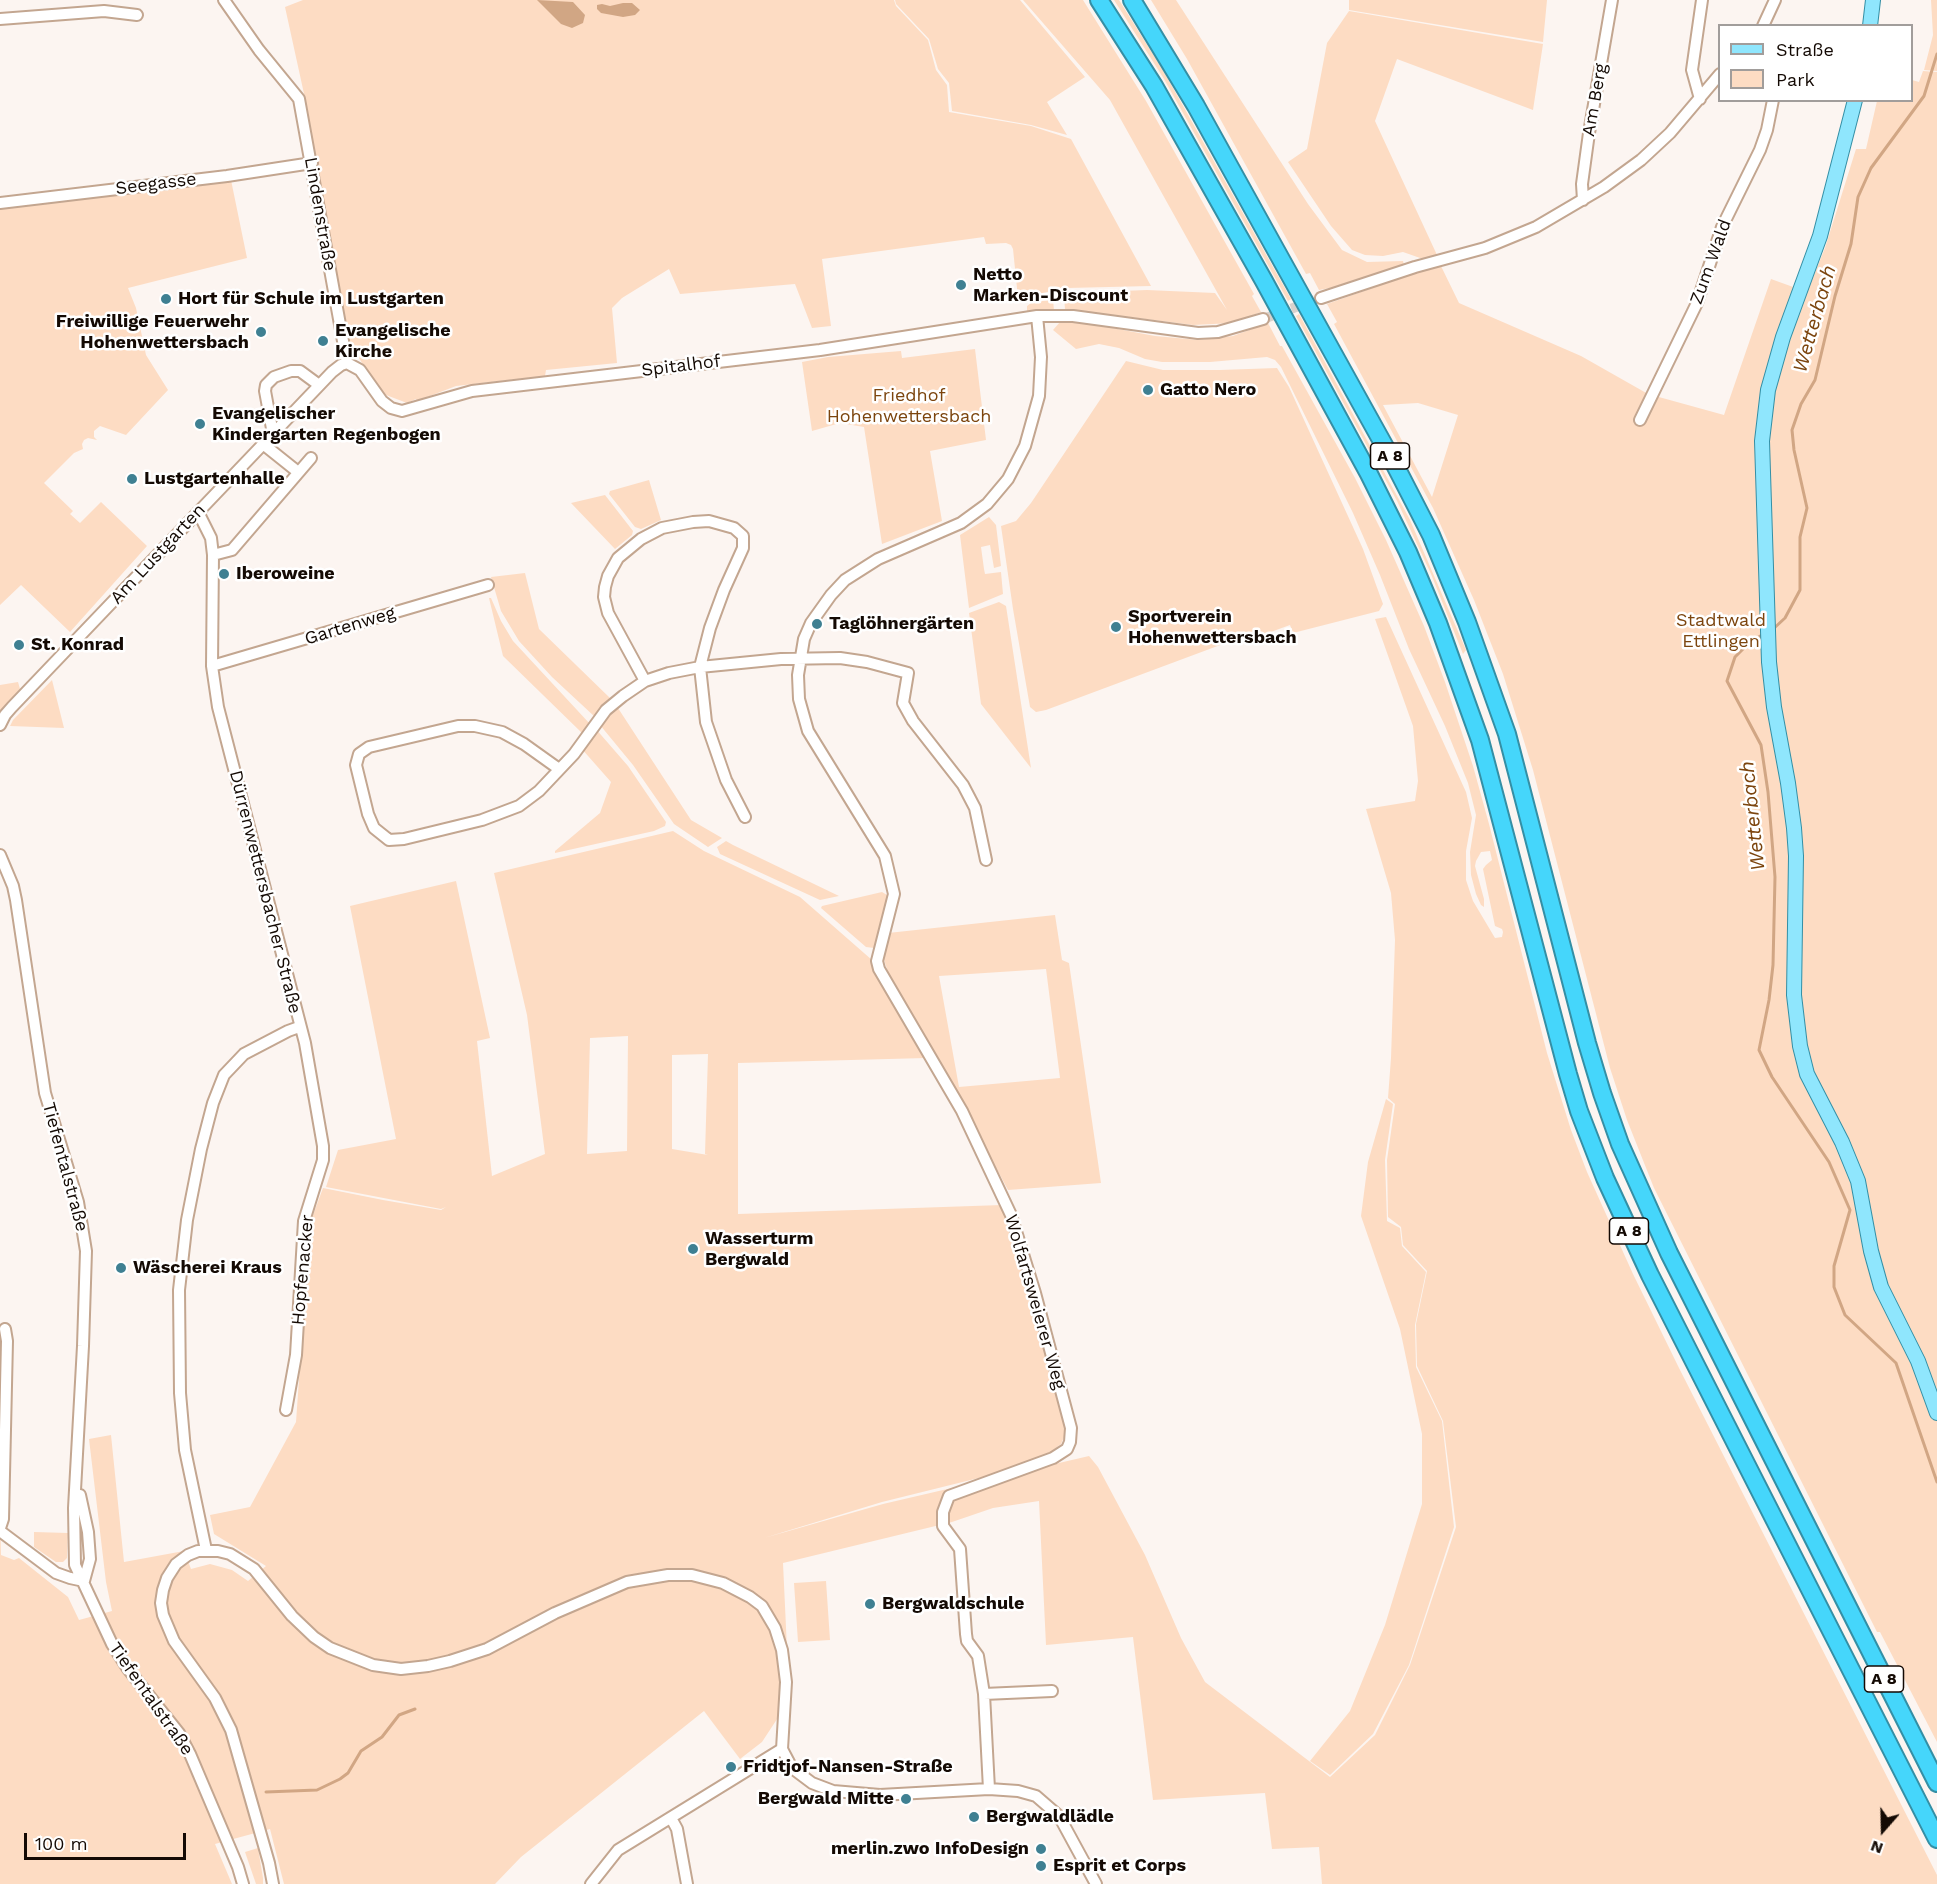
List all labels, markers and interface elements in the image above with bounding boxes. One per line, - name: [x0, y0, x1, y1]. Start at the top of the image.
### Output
- legend: [1718, 24, 1913, 102]
- text: Straße: [1776, 39, 1834, 60]
- street label: Am Berg: [1578, 62, 1612, 138]
- text: Park: [1776, 69, 1815, 90]
- street label: Lindenstraße: [299, 155, 341, 273]
- street label: Seegasse: [114, 168, 198, 200]
- street label: Zum Wald: [1686, 217, 1736, 307]
- water label: Wetterbach: [1788, 263, 1842, 375]
- place label: Netto Marken-Discount: [973, 264, 1128, 306]
- marker: Netto Marken-Discount: [954, 278, 968, 292]
- place label: Hort für Schule im Lustgarten: [178, 288, 444, 310]
- marker: Hort für Schule im Lustgarten: [159, 292, 173, 306]
- place label: Freiwillige Feuerwehr Hohenwettersbach: [56, 311, 249, 354]
- place label: Evangelische Kirche: [335, 320, 451, 362]
- marker: Freiwillige Feuerwehr Hohenwettersbach: [254, 325, 268, 339]
- marker: Evangelische Kirche: [316, 334, 330, 348]
- street label: Spitalhof: [640, 350, 722, 382]
- place label: Gatto Nero: [1160, 379, 1256, 401]
- marker: Gatto Nero: [1141, 383, 1155, 397]
- park label: Friedhof Hohenwettersbach: [827, 385, 991, 428]
- place label: Evangelischer Kindergarten Regenbogen: [212, 403, 441, 446]
- marker: Evangelischer Kindergarten Regenbogen: [193, 417, 207, 431]
- road number: A 8: [1370, 443, 1410, 469]
- place label: Lustgartenhalle: [144, 468, 285, 490]
- marker: Lustgartenhalle: [125, 472, 139, 486]
- street label: Am Lustgarten: [106, 499, 210, 609]
- place label: Iberoweine: [236, 563, 335, 585]
- marker: Iberoweine: [217, 567, 231, 581]
- street label: Gartenweg: [302, 602, 398, 650]
- place label: Sportverein Hohenwettersbach: [1128, 606, 1297, 648]
- park label: Stadtwald Ettlingen: [1676, 610, 1766, 652]
- place label: Taglöhnergärten: [829, 613, 974, 635]
- marker: Taglöhnergärten: [810, 617, 824, 631]
- marker: Sportverein Hohenwettersbach: [1109, 620, 1123, 634]
- place label: St. Konrad: [31, 634, 124, 656]
- marker: St. Konrad: [12, 638, 26, 652]
- water label: Wetterbach: [1735, 760, 1771, 872]
- street label: Dürrenwettersbacher Straße: [224, 768, 306, 1016]
- street label: Tiefentalstraße: [37, 1100, 93, 1234]
- street label: Wolfartsweierer Weg: [1000, 1212, 1070, 1392]
- street label: Hopfenacker: [287, 1214, 319, 1326]
- road number: A 8: [1610, 1218, 1648, 1244]
- place label: Wasserturm Bergwald: [705, 1228, 813, 1270]
- marker: Wasserturm Bergwald: [686, 1242, 700, 1256]
- place label: Wäscherei Kraus: [133, 1257, 282, 1279]
- marker: Wäscherei Kraus: [114, 1261, 128, 1275]
- place label: Bergwaldschule: [882, 1593, 1024, 1615]
- marker: Bergwaldschule: [863, 1597, 877, 1611]
- street label: Tiefentalstraße: [104, 1638, 198, 1760]
- road number: A 8: [1864, 1666, 1904, 1692]
- place label: Fridtjof-Nansen-Straße: [743, 1756, 953, 1778]
- marker: Fridtjof-Nansen-Straße: [724, 1760, 738, 1774]
- place label: Bergwald Mitte: [758, 1788, 894, 1810]
- marker: Bergwald Mitte: [899, 1792, 913, 1806]
- north arrow: [1853, 1800, 1913, 1860]
- place label: Bergwaldlädle: [986, 1806, 1114, 1828]
- marker: Bergwaldlädle: [967, 1810, 981, 1824]
- scale bar: [27, 1821, 189, 1859]
- text: 100 m: [35, 1833, 88, 1854]
- text: N: [1868, 1836, 1886, 1858]
- place label: merlin.zwo InfoDesign: [831, 1838, 1029, 1860]
- marker: merlin.zwo InfoDesign: [1034, 1842, 1048, 1856]
- place label: Esprit et Corps: [1053, 1855, 1186, 1877]
- marker: Esprit et Corps: [1034, 1859, 1048, 1873]

